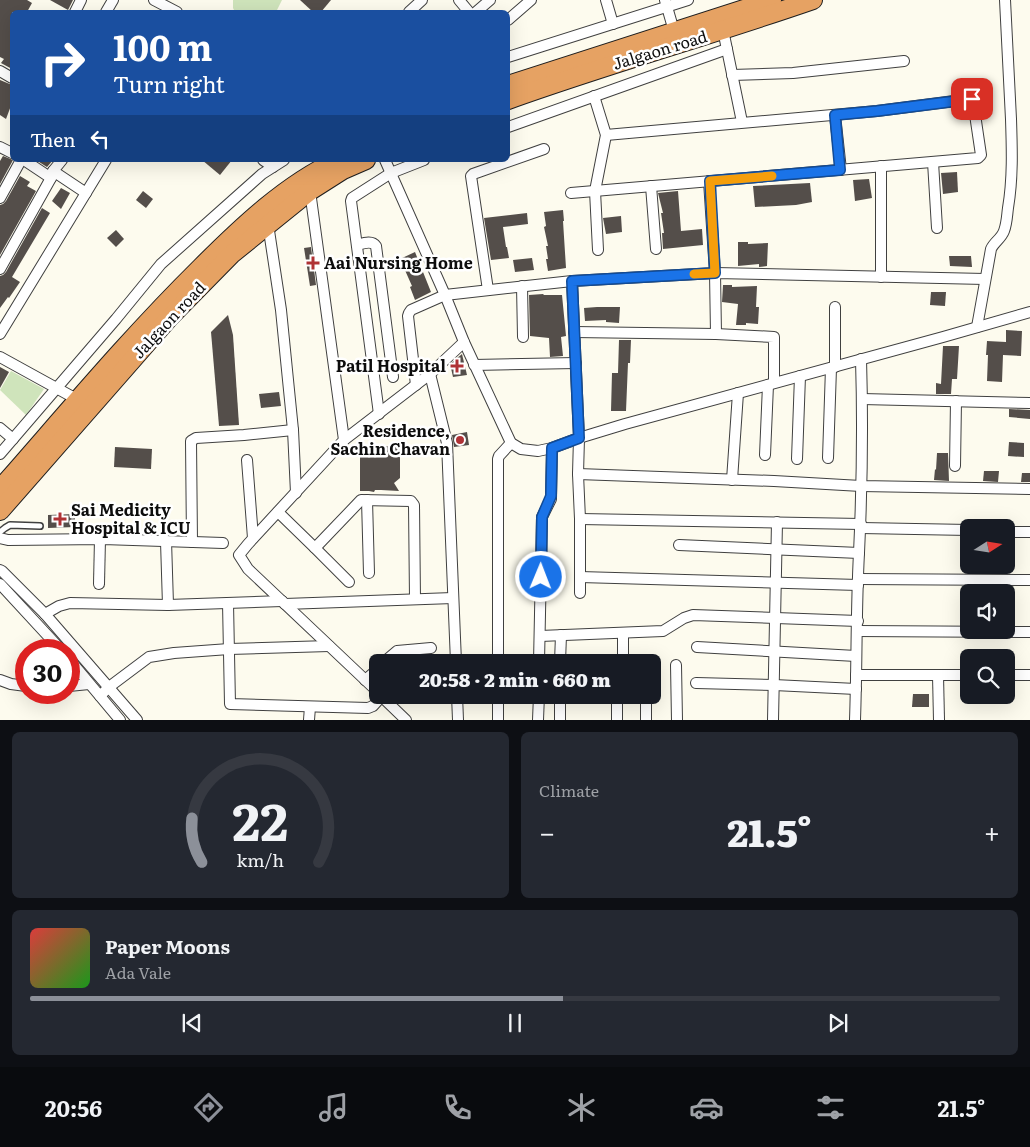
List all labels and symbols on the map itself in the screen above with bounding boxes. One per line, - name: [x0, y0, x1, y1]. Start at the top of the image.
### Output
- street label: Jalgaon road: [609, 23, 710, 75]
- pin: [951, 78, 993, 120]
- place label: Aai Nursing Home: [324, 250, 473, 274]
- marker: Aai Nursing Home: [306, 256, 320, 270]
- street label: Jalgaon road: [126, 275, 210, 363]
- place label: Patil Hospital: [336, 353, 446, 377]
- marker: Patil Hospital: [450, 359, 464, 373]
- place label: Residence, Sachin Chavan: [331, 418, 450, 460]
- marker: Residence, Sachin Chavan: [454, 434, 466, 446]
- place label: Sai Medicity Hospital & ICU: [71, 497, 191, 539]
- marker: Sai Medicity Hospital & ICU: [53, 512, 67, 526]
- north arrow: [960, 519, 1015, 574]
- position arrow: [514, 550, 566, 602]
- speed limit sign: 30: [15, 639, 80, 704]

